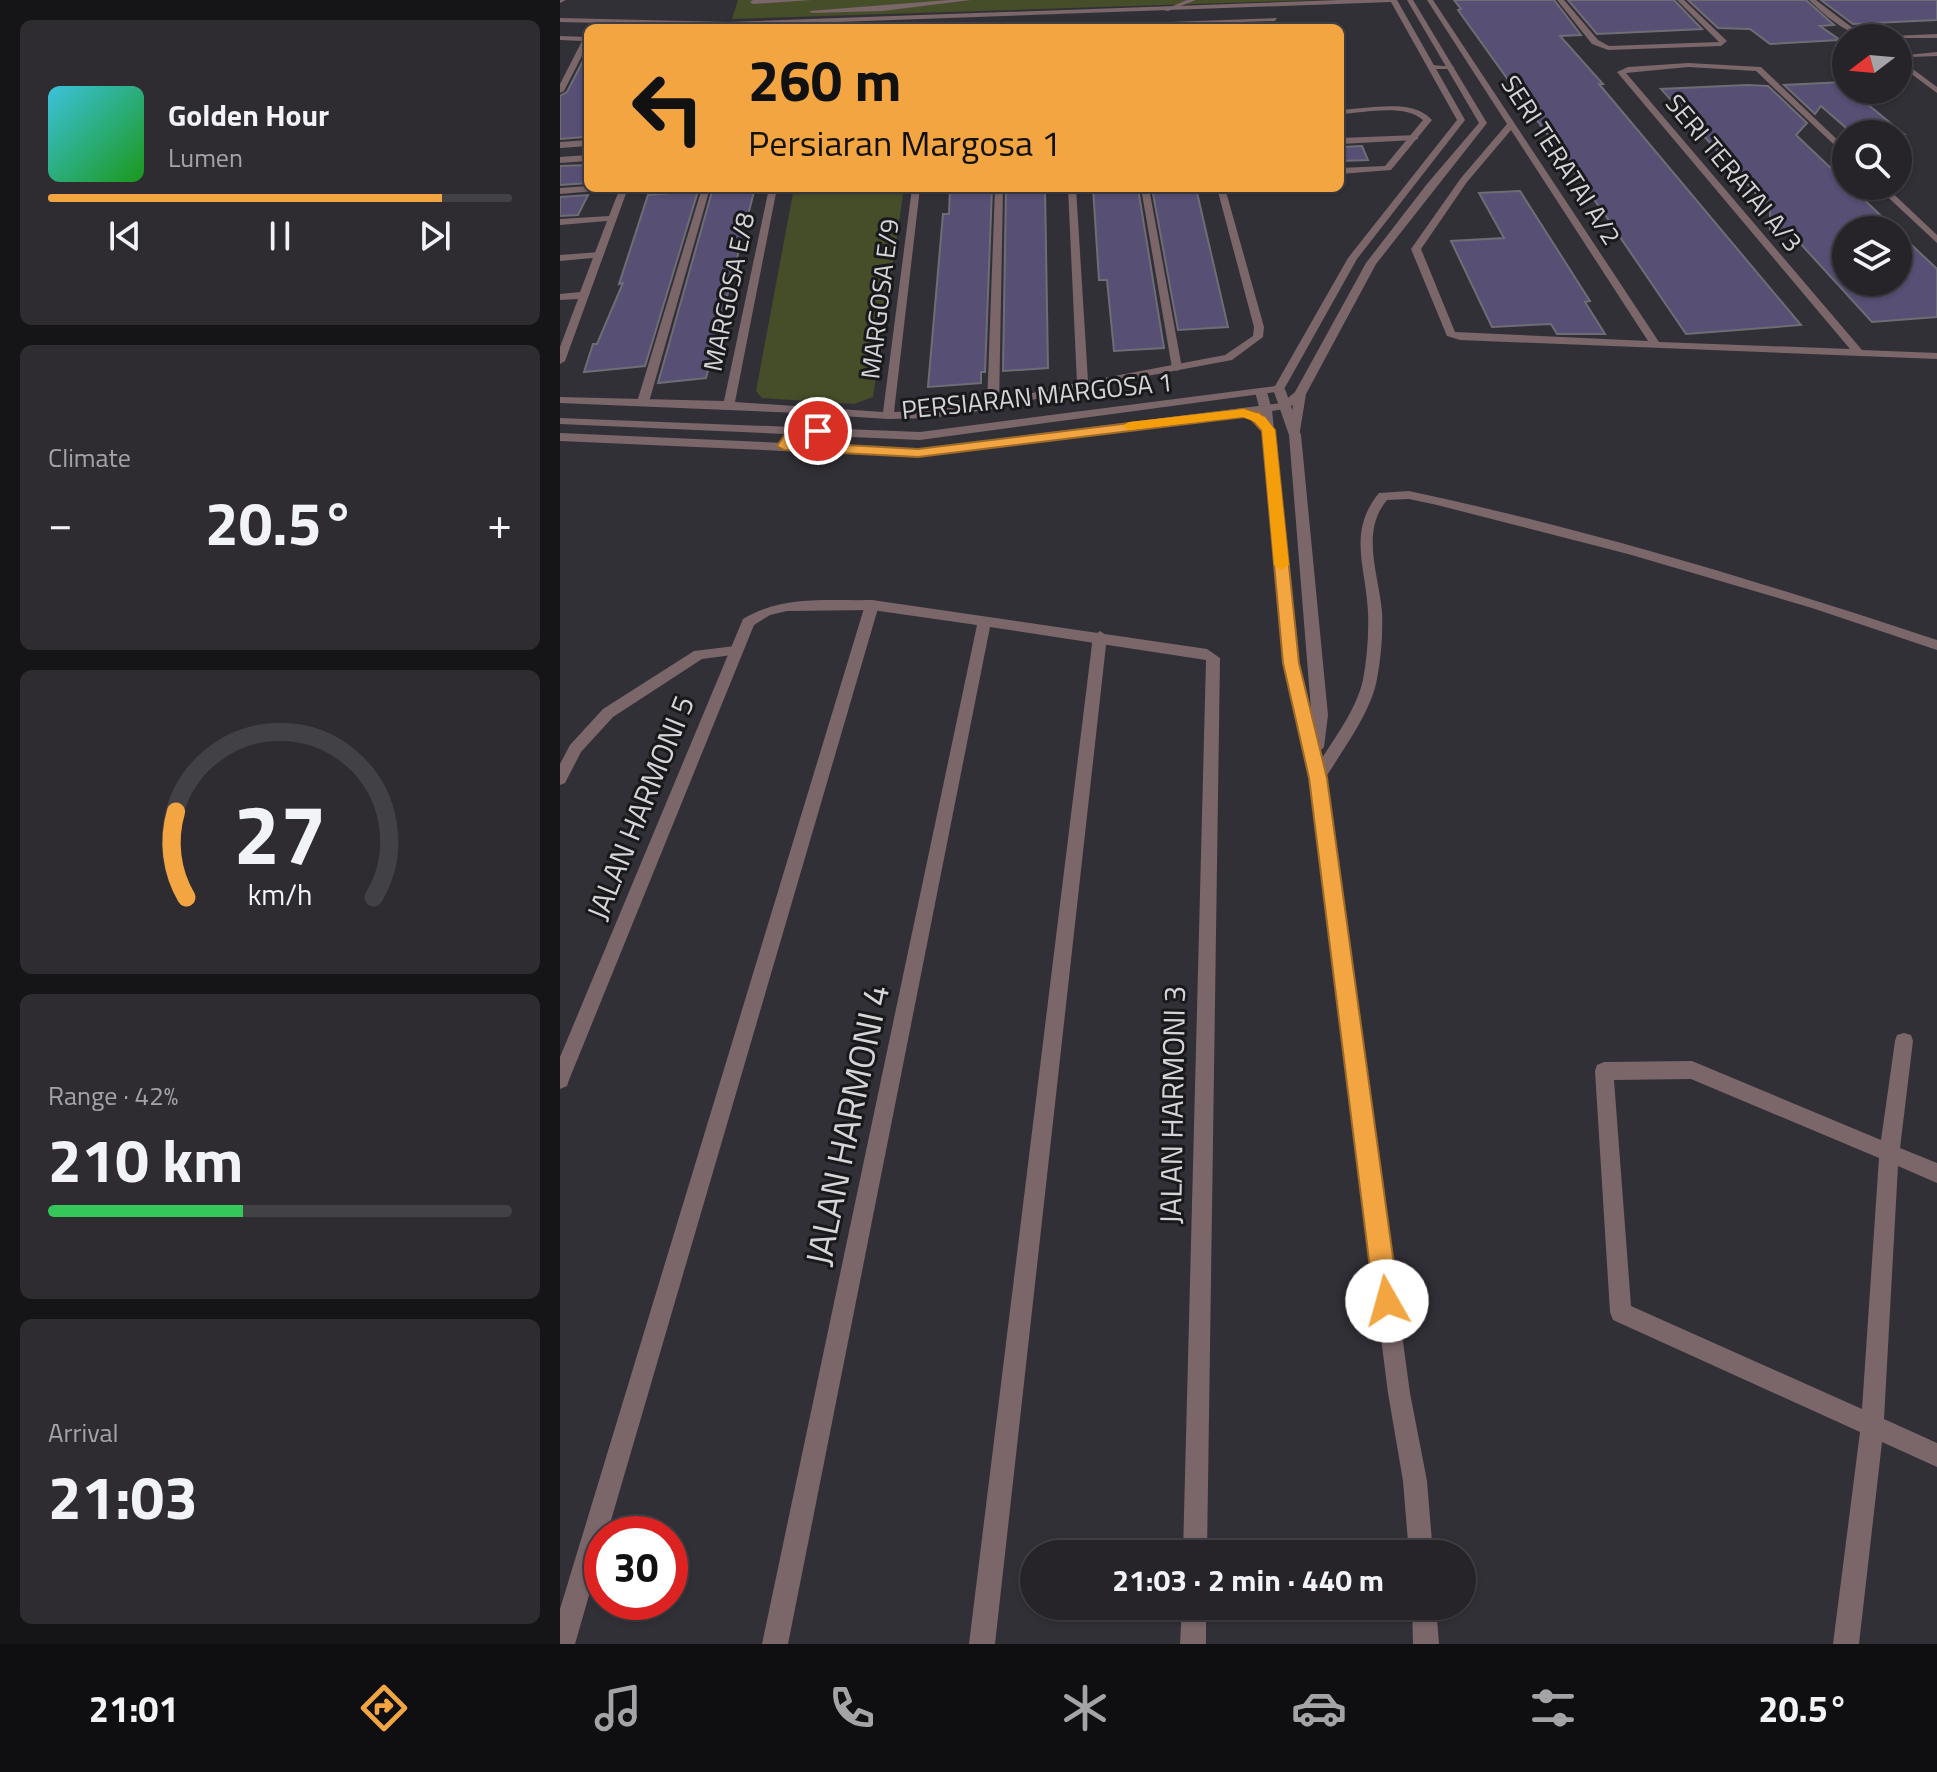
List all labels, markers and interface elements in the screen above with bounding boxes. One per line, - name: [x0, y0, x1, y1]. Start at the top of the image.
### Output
- north arrow: [1832, 24, 1912, 104]
- map controls: [1832, 24, 1912, 296]
- text: 260 m: [748, 38, 901, 123]
- icon: left: [616, 56, 720, 160]
- street label: SERI TERATAI A/2: [1492, 67, 1631, 252]
- street label: SERI TERATAI A/3: [1657, 85, 1812, 260]
- text: Golden Hour: [168, 92, 329, 138]
- text: Persiaran Margosa 1: [748, 115, 1061, 170]
- button: search: [1832, 120, 1912, 200]
- text: Lumen: [168, 138, 243, 177]
- street label: MARGOSA E/8: [693, 209, 764, 375]
- icon: previous: [103, 214, 147, 258]
- icon: pause: [258, 214, 302, 258]
- icon: next: [413, 214, 457, 258]
- button: layers: [1832, 216, 1912, 296]
- street label: MARGOSA E/9: [850, 217, 909, 381]
- street label: PERSIARAN MARGOSA 1: [899, 362, 1175, 429]
- pin: [784, 397, 852, 465]
- icon: arrive: [796, 409, 840, 453]
- text: Climate: [48, 438, 131, 477]
- text: 20.5°: [205, 477, 355, 568]
- text: −: [48, 489, 73, 556]
- text: +: [487, 489, 512, 556]
- street label: JALAN HARMONI 5: [574, 689, 706, 927]
- text: 27: [233, 770, 327, 896]
- text: km/h: [248, 873, 312, 916]
- street label: JALAN HARMONI 4: [790, 979, 903, 1271]
- street label: JALAN HARMONI 3: [1147, 985, 1197, 1225]
- text: Range · 42%: [48, 1076, 178, 1115]
- text: 210 km: [48, 1114, 243, 1205]
- position arrow: [1345, 1259, 1429, 1343]
- text: Arrival: [48, 1413, 119, 1452]
- text: 21:03: [48, 1451, 198, 1542]
- speed limit sign: 30: [584, 1516, 688, 1620]
- text: 21:03 · 2 min · 440 m: [1112, 1557, 1384, 1603]
- icon: directions: [356, 1680, 412, 1736]
- icon: music: [590, 1680, 646, 1736]
- icon: phone: [824, 1680, 880, 1736]
- icon: climate: [1057, 1680, 1113, 1736]
- icon: car: [1291, 1680, 1347, 1736]
- icon: filters: [1525, 1680, 1581, 1736]
- text: 21:01: [89, 1681, 179, 1736]
- text: 20.5°: [1758, 1681, 1848, 1736]

